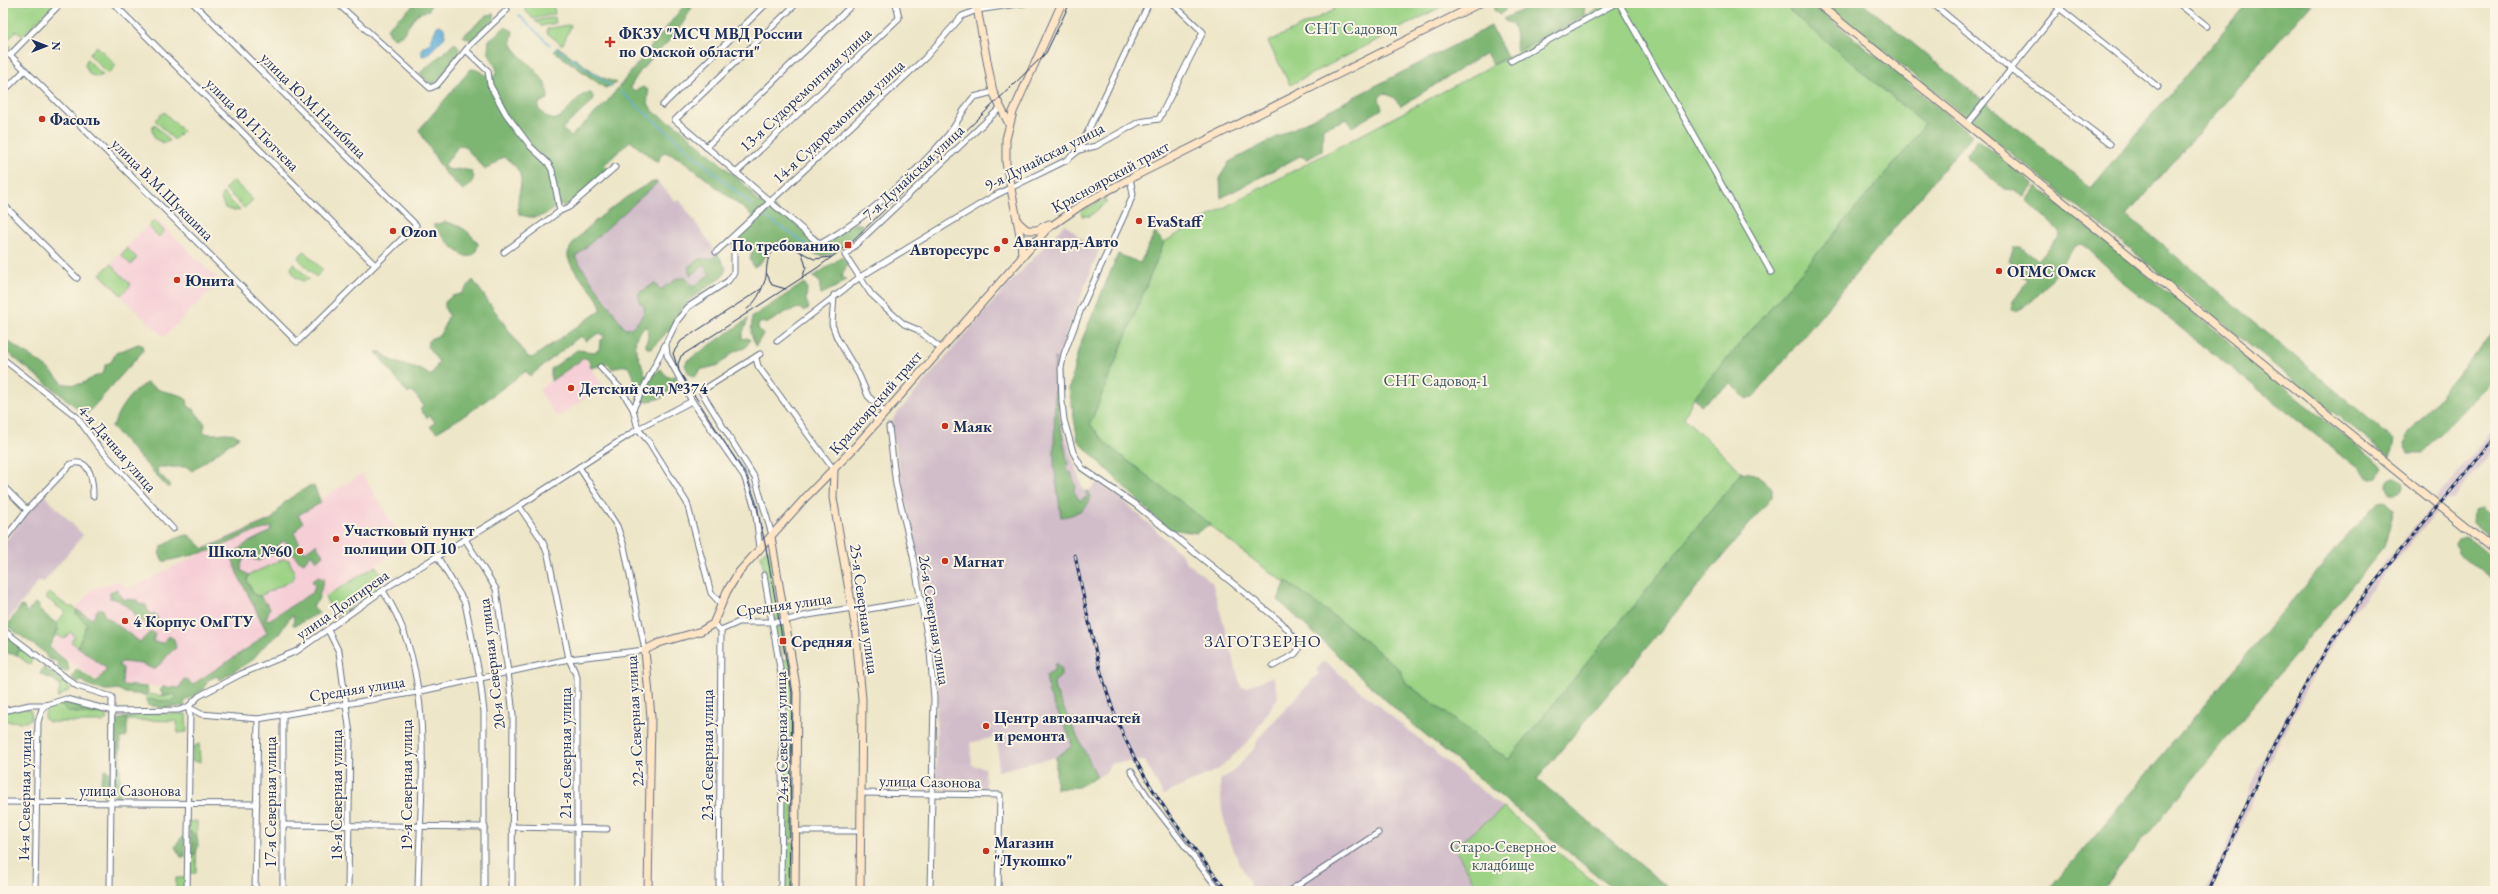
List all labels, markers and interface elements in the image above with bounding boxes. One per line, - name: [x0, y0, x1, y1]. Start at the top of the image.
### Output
- park label: СНТ Садовод: [1305, 18, 1398, 39]
- street label: 13-я Судоремонтная улица: [735, 22, 876, 156]
- place label: ФКЗУ "МСЧ МВД России по Омской области": [619, 23, 803, 62]
- north arrow: [26, 26, 66, 66]
- marker: ФКЗУ "МСЧ МВД России по Омской области": [604, 36, 616, 48]
- text: N: [49, 42, 63, 51]
- street label: улица Ю.М.Нагибина: [256, 48, 372, 164]
- street label: 14-я Судоремонтная улица: [768, 54, 909, 188]
- street label: улица Ф.И.Тютчева: [201, 73, 305, 176]
- place label: Фасоль: [50, 109, 101, 130]
- marker: Фасоль: [37, 114, 47, 124]
- street label: 9-я Дунайская улица: [981, 117, 1108, 196]
- street label: 7-я Дунайская улица: [858, 119, 969, 225]
- street label: улица В.М.Шукшина: [107, 133, 219, 246]
- street label: Красноярский тракт: [1047, 135, 1173, 218]
- place label: EvaStaff: [1147, 211, 1204, 232]
- marker: EvaStaff: [1134, 216, 1144, 226]
- place label: Ozon: [401, 221, 437, 242]
- marker: Ozon: [388, 226, 398, 236]
- place label: Авангард-Авто: [1012, 231, 1118, 252]
- place label: По требованию: [732, 235, 840, 256]
- marker: Авангард-Авто: [1000, 236, 1010, 246]
- place label: Авторесурс: [908, 239, 989, 260]
- marker: По требованию: [843, 240, 853, 250]
- marker: Авторесурс: [992, 244, 1002, 254]
- place label: ОГМС Омск: [2007, 261, 2096, 282]
- marker: ОГМС Омск: [1994, 266, 2004, 276]
- place label: Юнита: [185, 270, 235, 291]
- marker: Юнита: [172, 275, 182, 285]
- street label: Красноярский тракт: [824, 345, 927, 459]
- park label: СНТ Садовод-1: [1384, 370, 1488, 391]
- place label: Детский сад №374: [579, 378, 708, 399]
- marker: Детский сад №374: [566, 383, 576, 393]
- street label: 4-я Дачная улица: [74, 400, 162, 497]
- place label: Маяк: [953, 416, 992, 437]
- marker: Маяк: [940, 421, 950, 431]
- place label: Участковый пункт полиции ОП 10: [343, 520, 475, 559]
- marker: Участковый пункт полиции ОП 10: [331, 534, 341, 544]
- place label: Школа №60: [208, 541, 293, 562]
- street label: 25-я Северная улица: [845, 543, 884, 676]
- marker: Школа №60: [295, 546, 305, 556]
- place label: Магнат: [953, 551, 1005, 572]
- street label: 26-я Северная улица: [914, 554, 955, 687]
- marker: Магнат: [940, 556, 950, 566]
- street label: улица Долгирева: [292, 564, 393, 644]
- street label: Средняя улица: [735, 587, 834, 622]
- street label: 20-я Северная улица: [473, 597, 510, 730]
- place label: 4 Корпус ОмГТУ: [133, 611, 253, 632]
- marker: 4 Корпус ОмГТУ: [120, 616, 130, 626]
- district label: ЗАГОТЗЕРНО: [1204, 630, 1322, 652]
- place label: Средняя: [791, 631, 853, 652]
- marker: Средняя: [778, 636, 788, 646]
- street label: 22-я Северная улица: [621, 654, 648, 787]
- street label: Средняя улица: [308, 670, 407, 706]
- street label: 24-я Северная улица: [770, 670, 793, 803]
- street label: 21-я Северная улица: [555, 687, 576, 819]
- street label: 23-я Северная улица: [697, 689, 718, 821]
- place label: Центр автозапчастей и ремонта: [994, 707, 1141, 746]
- street label: 19-я Северная улица: [396, 719, 417, 851]
- marker: Центр автозапчастей и ремонта: [981, 721, 991, 731]
- street label: 14-я Северная улица: [13, 729, 36, 862]
- street label: 18-я Северная улица: [326, 729, 347, 861]
- street label: 17-я Северная улица: [260, 736, 281, 868]
- street label: улица Сазонова: [879, 770, 982, 793]
- street label: улица Сазонова: [79, 780, 181, 801]
- place label: Магазин "Лукошко": [994, 832, 1073, 871]
- park label: Старо-Северное кладбище: [1450, 836, 1556, 875]
- marker: Магазин "Лукошко": [981, 846, 991, 856]

